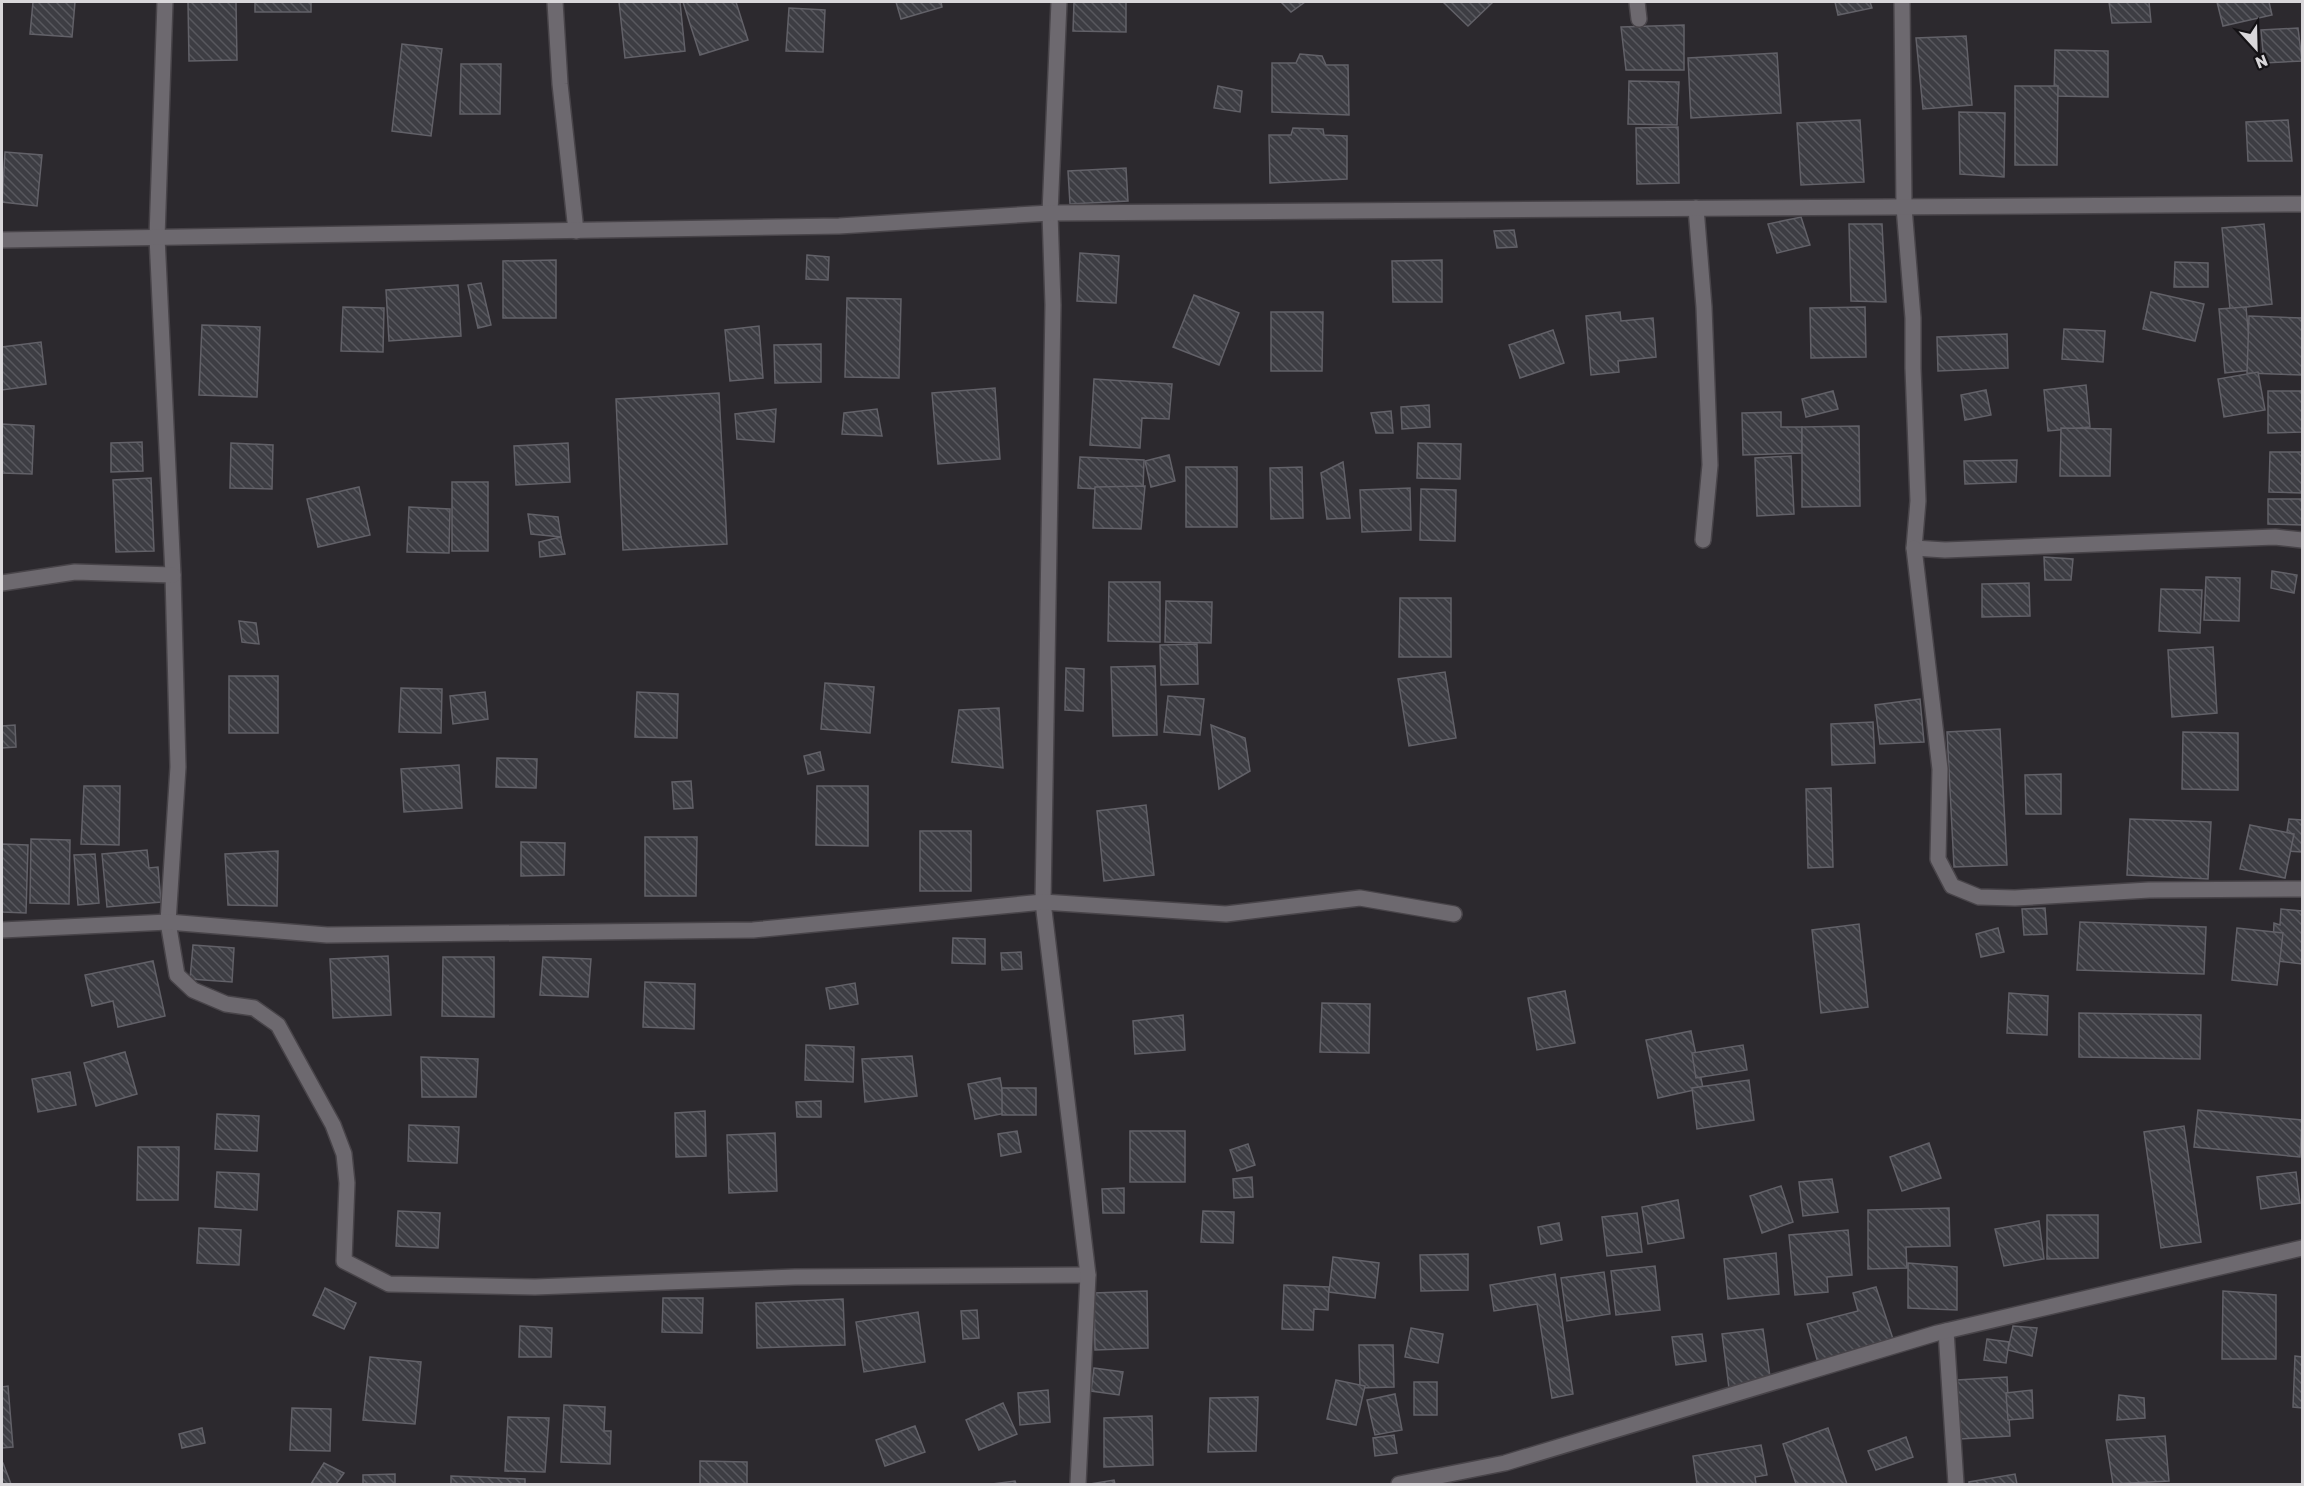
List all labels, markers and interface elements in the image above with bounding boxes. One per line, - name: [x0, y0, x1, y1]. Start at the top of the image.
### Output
- north arrow: [2226, 18, 2286, 78]
- text: N: [2253, 50, 2270, 72]

